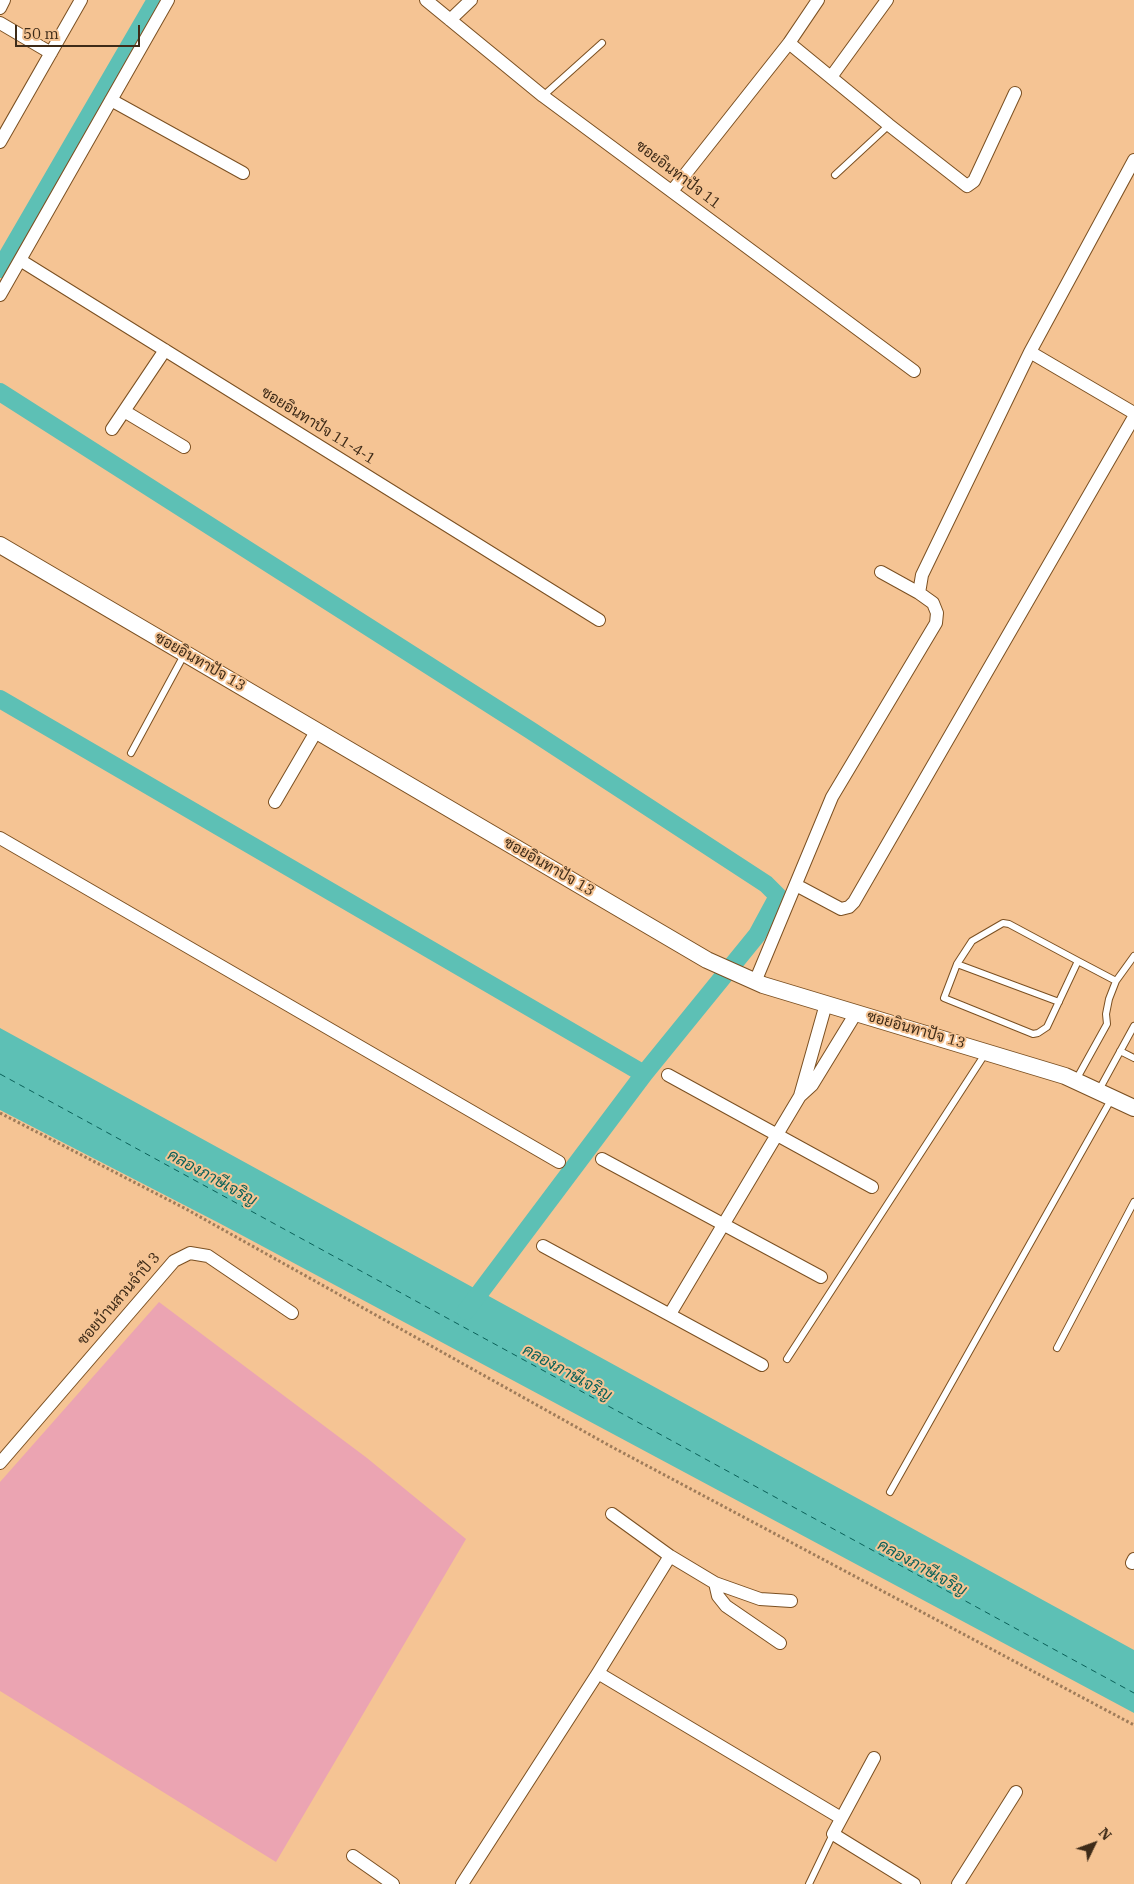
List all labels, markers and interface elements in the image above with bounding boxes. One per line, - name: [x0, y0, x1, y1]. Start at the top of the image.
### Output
- scale bar: [18, 15, 142, 47]
- text: 50 m: [23, 24, 59, 43]
- street label: ซอยอินทาปัจ 11: [632, 137, 724, 213]
- street label: ซอยอินทาปัจ 11-4-1: [257, 384, 379, 468]
- street label: ซอยอินทาปัจ 13: [151, 629, 249, 695]
- street label: ซอยอินทาปัจ 13: [500, 834, 598, 900]
- street label: ซอยอินทาปัจ 13: [865, 1007, 967, 1053]
- water label: คลองภาษีเจริญ: [164, 1146, 260, 1210]
- street label: ซอยบ้านสวนจำปี 3: [74, 1249, 164, 1349]
- water label: คลองภาษีเจริญ: [519, 1341, 615, 1405]
- water label: คลองภาษีเจริญ: [874, 1536, 970, 1600]
- north arrow: [1069, 1819, 1119, 1869]
- text: N: [1095, 1824, 1116, 1844]

